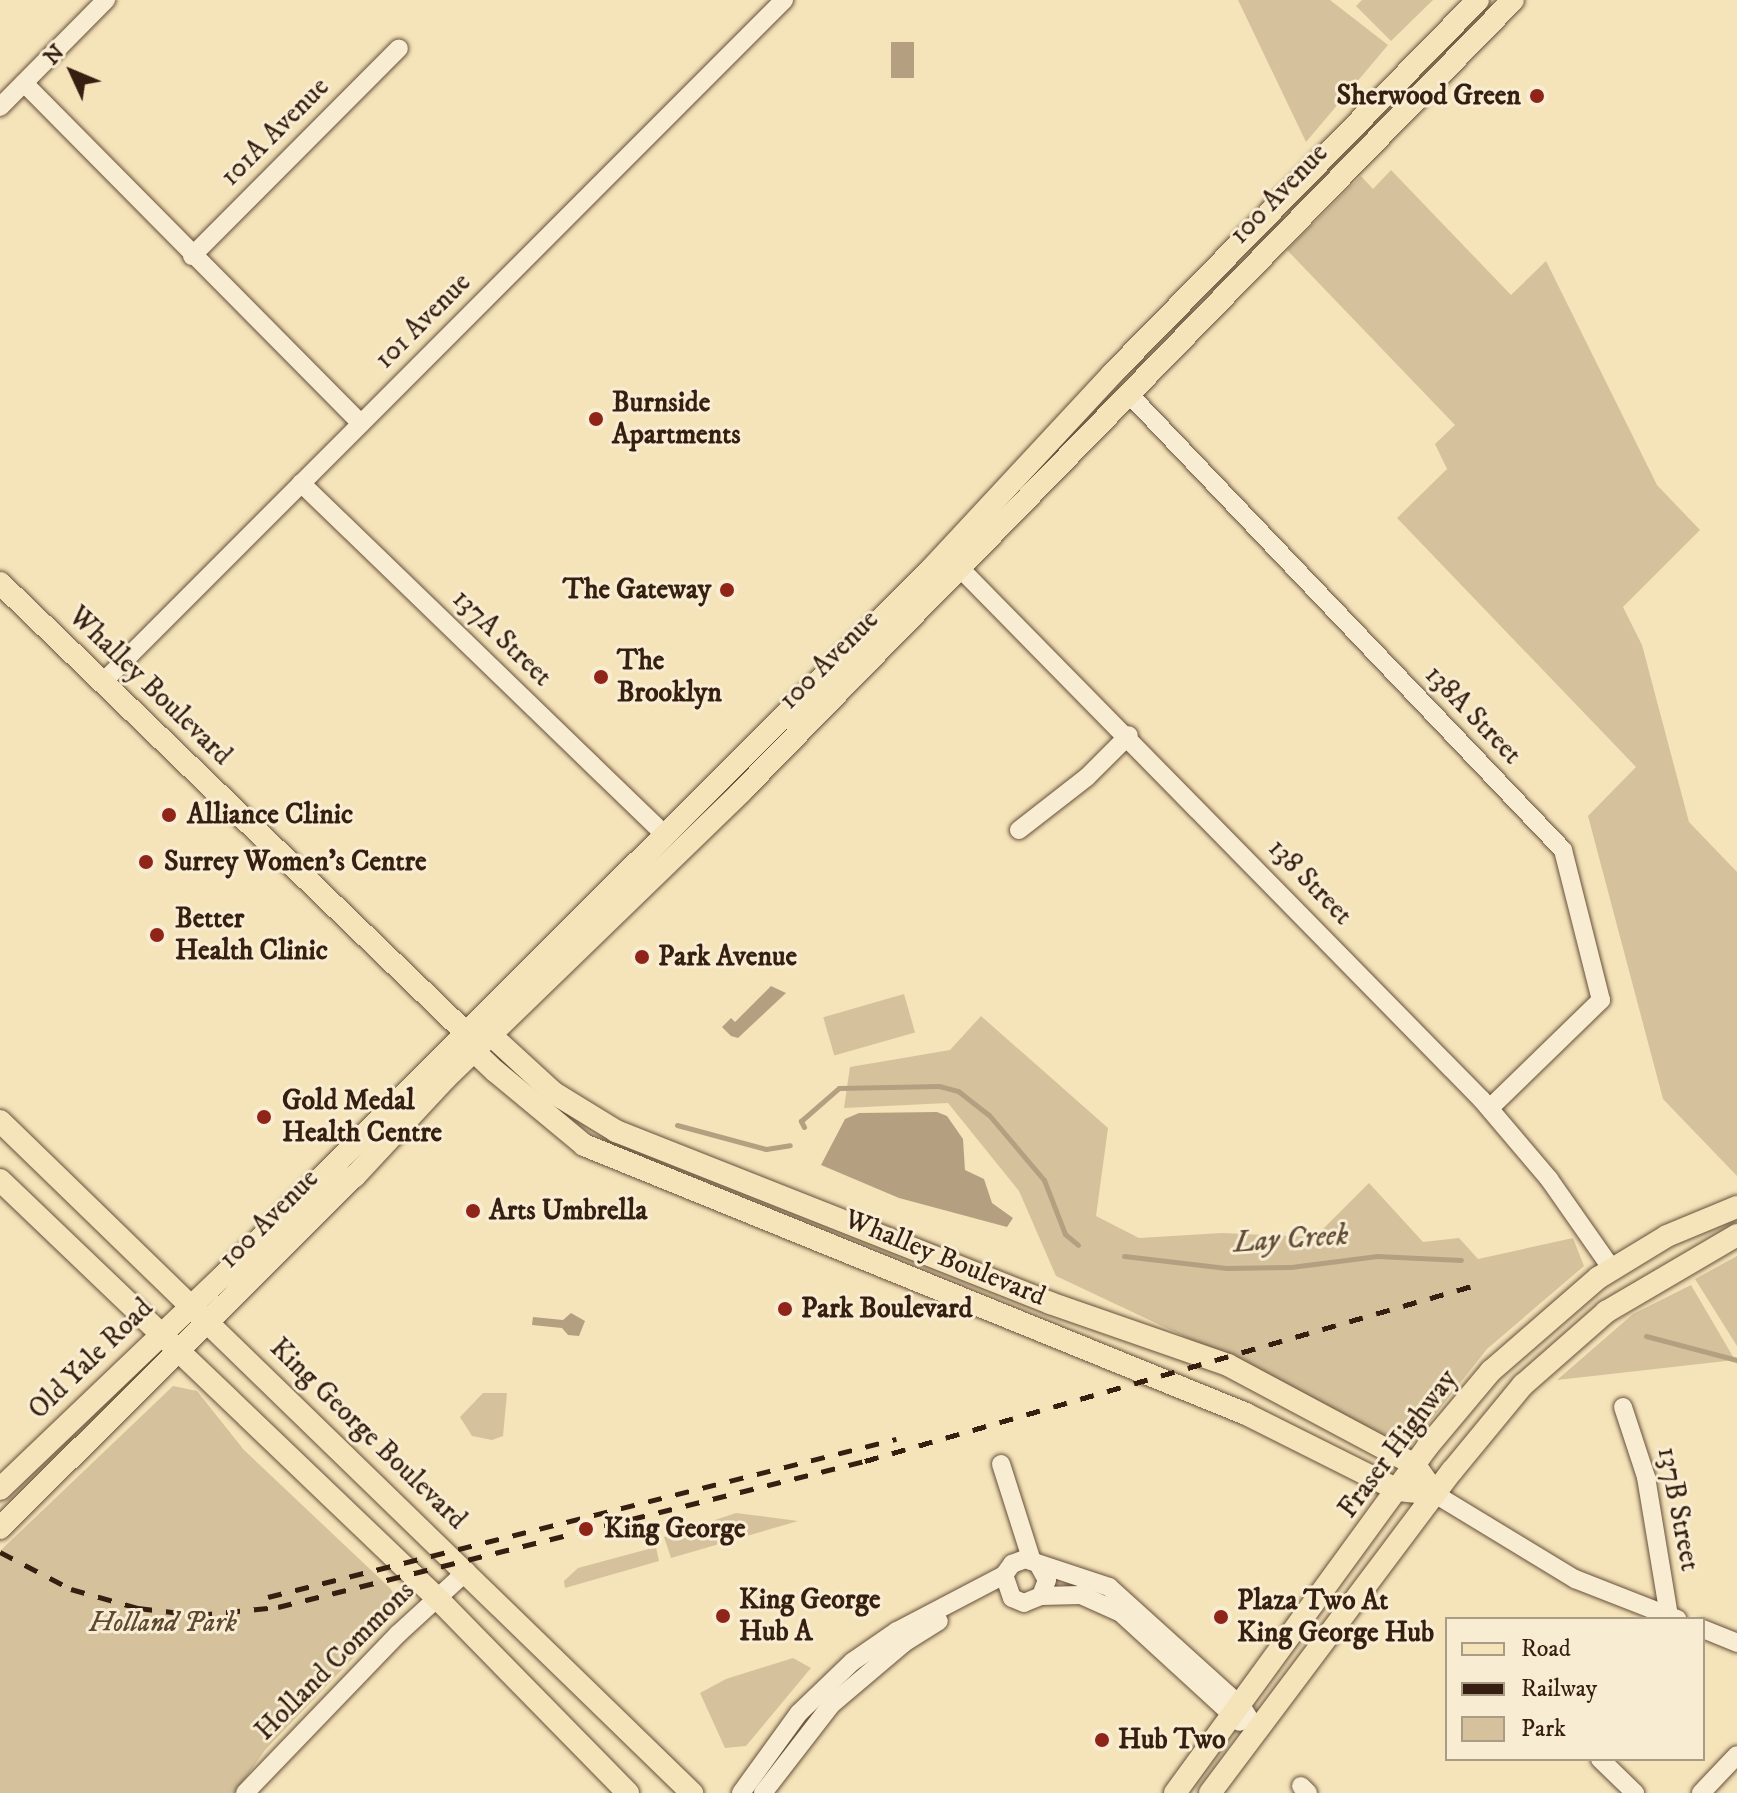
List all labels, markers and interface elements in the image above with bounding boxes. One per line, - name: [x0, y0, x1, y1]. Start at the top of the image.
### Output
- north arrow: [32, 32, 112, 112]
- text: N: [38, 39, 70, 71]
- street label: 101A Avenue: [214, 71, 336, 193]
- place label: Sherwood Green: [1337, 79, 1521, 113]
- marker: Sherwood Green: [1528, 87, 1546, 105]
- street label: 100 Avenue: [1223, 137, 1335, 251]
- street label: 101 Avenue: [368, 266, 478, 376]
- place label: Burnside Apartments: [612, 386, 741, 452]
- marker: Burnside Apartments: [587, 410, 605, 428]
- place label: The Gateway: [563, 573, 711, 607]
- marker: The Gateway: [718, 581, 736, 599]
- street label: 137A Street: [445, 582, 559, 694]
- street label: Whalley Boulevard: [61, 600, 239, 772]
- street label: 100 Avenue: [772, 603, 886, 717]
- place label: The Brooklyn: [617, 644, 722, 710]
- street label: 138A Street: [1418, 658, 1528, 772]
- marker: The Brooklyn: [592, 668, 610, 686]
- place label: Alliance Clinic: [187, 798, 353, 832]
- marker: Alliance Clinic: [158, 804, 180, 826]
- street label: 138 Street: [1261, 832, 1359, 932]
- place label: Surrey Women's Centre: [164, 845, 427, 879]
- marker: Surrey Women's Centre: [135, 851, 157, 873]
- place label: Better Health Clinic: [175, 902, 328, 968]
- marker: Better Health Clinic: [146, 924, 168, 946]
- place label: Park Avenue: [658, 940, 797, 974]
- marker: Park Avenue: [633, 948, 651, 966]
- place label: Gold Medal Health Centre: [282, 1084, 442, 1150]
- marker: Gold Medal Health Centre: [253, 1106, 275, 1128]
- street label: 100 Avenue: [212, 1162, 326, 1276]
- place label: Arts Umbrella: [489, 1194, 647, 1228]
- marker: Arts Umbrella: [464, 1202, 482, 1220]
- street label: Whalley Boulevard: [840, 1202, 1050, 1314]
- water label: Lay Creek: [1232, 1218, 1350, 1262]
- street label: Old Yale Road: [22, 1291, 160, 1427]
- place label: Park Boulevard: [801, 1292, 973, 1326]
- marker: Park Boulevard: [776, 1300, 794, 1318]
- street label: King George Boulevard: [263, 1331, 473, 1537]
- street label: Fraser Highway: [1331, 1363, 1465, 1525]
- street label: 137B Street: [1650, 1444, 1706, 1574]
- place label: King George: [604, 1512, 745, 1546]
- marker: King George: [575, 1518, 597, 1540]
- street label: Holland Commons: [248, 1574, 422, 1748]
- place label: King George Hub A: [739, 1583, 880, 1649]
- place label: Plaza Two At King George Hub: [1237, 1584, 1434, 1650]
- park label: Holland Park: [89, 1606, 237, 1640]
- marker: King George Hub A: [714, 1607, 732, 1625]
- marker: Plaza Two At King George Hub: [1212, 1608, 1230, 1626]
- legend: [1445, 1617, 1705, 1761]
- text: Road: [1521, 1634, 1571, 1664]
- text: Railway: [1521, 1674, 1597, 1704]
- text: Park: [1521, 1714, 1566, 1744]
- place label: Hub Two: [1118, 1723, 1226, 1757]
- marker: Hub Two: [1093, 1731, 1111, 1749]

